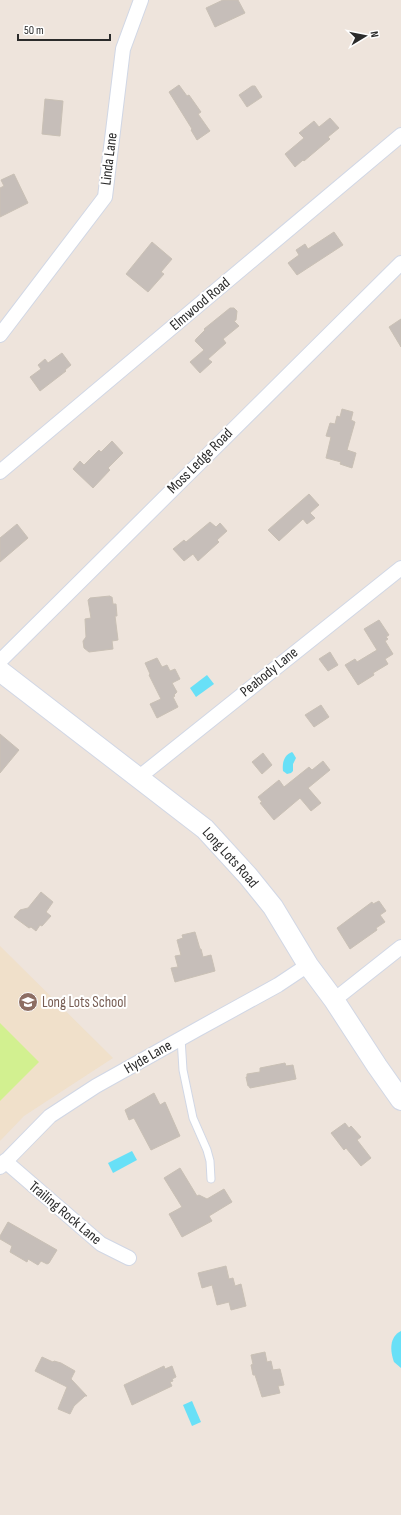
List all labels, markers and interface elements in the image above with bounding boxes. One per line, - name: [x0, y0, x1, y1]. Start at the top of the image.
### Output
- scale bar: [18, 16, 110, 42]
- north arrow: [345, 16, 385, 56]
- text: 50 m: [24, 23, 44, 38]
- text: N: [367, 30, 381, 38]
- street label: Linda Lane: [96, 132, 122, 186]
- street label: Elmwood Road: [166, 273, 234, 335]
- street label: Moss Ledge Road: [163, 424, 237, 498]
- street label: Peabody Lane: [236, 643, 302, 701]
- street label: Long Lots Road: [198, 823, 263, 891]
- school or university icon: Long Lots School: [17, 991, 39, 1013]
- place label: Long Lots School: [42, 993, 126, 1012]
- street label: Hyde Lane: [121, 1036, 175, 1078]
- street label: Trailing Rock Lane: [25, 1177, 105, 1249]

